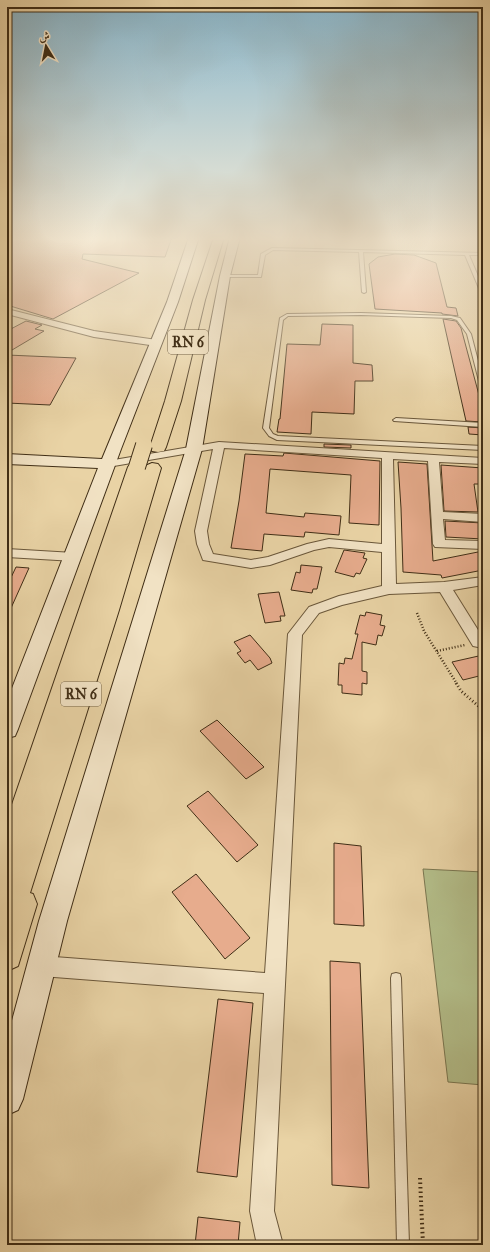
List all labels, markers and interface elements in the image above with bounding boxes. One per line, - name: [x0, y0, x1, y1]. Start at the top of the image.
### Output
- north arrow: [26, 26, 66, 66]
- text: ش: [38, 29, 51, 44]
- road number: RN 6: [168, 330, 208, 354]
- road number: RN 6: [61, 682, 101, 706]

